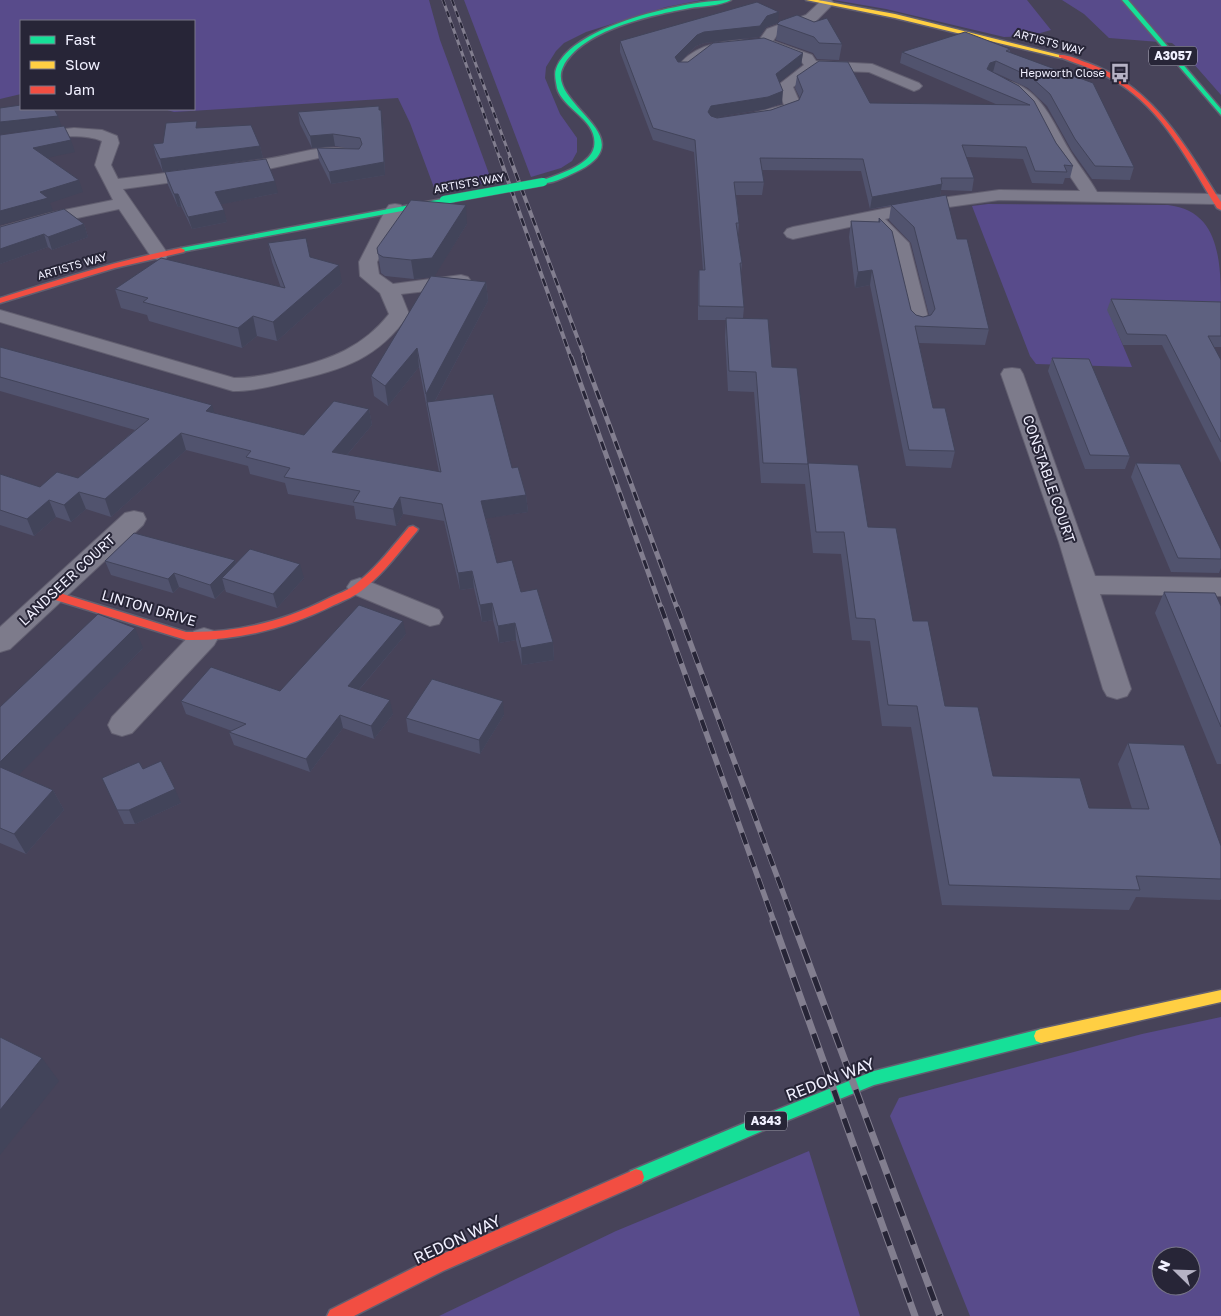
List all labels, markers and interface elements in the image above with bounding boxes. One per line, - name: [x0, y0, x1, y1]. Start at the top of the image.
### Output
- legend: [20, 20, 195, 110]
- street label: ARTISTS WAY: [1013, 26, 1085, 57]
- text: Fast: [65, 30, 96, 48]
- road number: A3057: [1149, 46, 1197, 66]
- text: Slow: [65, 55, 100, 73]
- bus stop icon: Hepworth Close: [1109, 62, 1131, 84]
- place label: Hepworth Close: [1020, 66, 1105, 79]
- text: Jam: [65, 80, 95, 98]
- street label: ARTISTS WAY: [433, 170, 505, 195]
- street label: ARTISTS WAY: [36, 249, 108, 282]
- street label: CONSTABLE COURT: [1020, 413, 1079, 545]
- street label: LANDSEER COURT: [15, 530, 119, 629]
- street label: LINTON DRIVE: [100, 586, 198, 629]
- street label: REDON WAY: [783, 1053, 878, 1105]
- road number: A343: [745, 1112, 787, 1130]
- street label: REDON WAY: [410, 1210, 504, 1268]
- north arrow: [1151, 1246, 1201, 1296]
- text: N: [1154, 1258, 1173, 1274]

